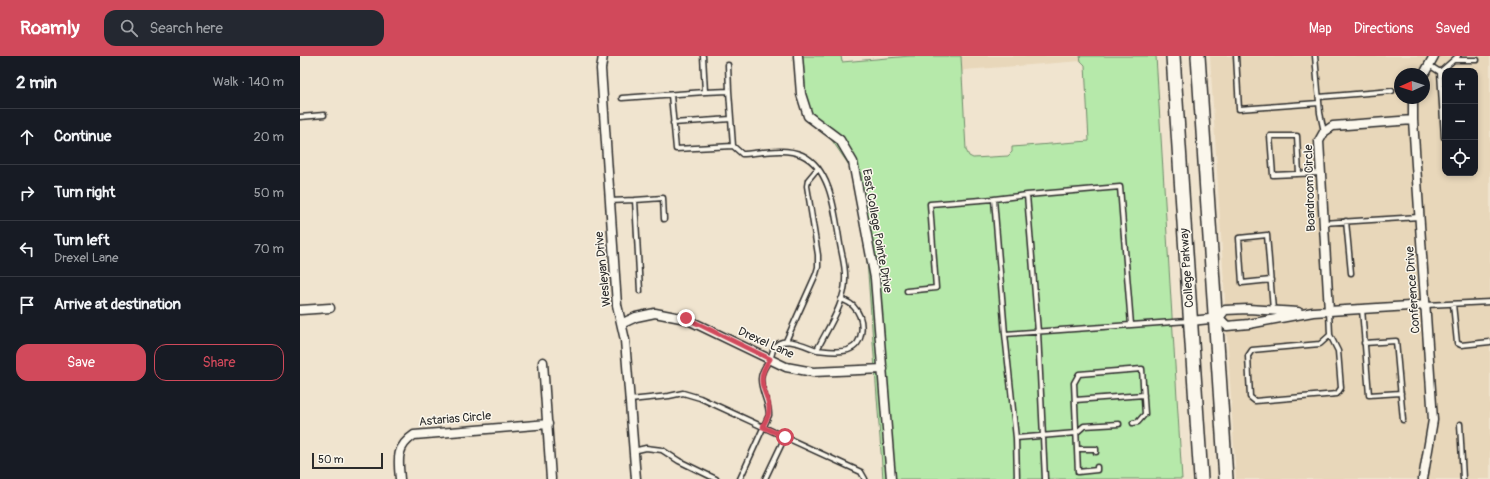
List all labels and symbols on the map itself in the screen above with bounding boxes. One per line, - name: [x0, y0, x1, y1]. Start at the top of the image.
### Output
- north arrow: [1394, 68, 1430, 104]
- street label: Boardroom Circle: [1301, 144, 1319, 232]
- street label: East College Pointe Drive: [859, 168, 895, 294]
- street label: College Parkway: [1177, 228, 1197, 308]
- street label: Wesleyan Drive: [592, 231, 614, 307]
- street label: Conference Drive: [1402, 246, 1424, 334]
- route end: [677, 309, 695, 327]
- street label: Drexel Lane: [736, 324, 796, 362]
- street label: Astarias Circle: [418, 408, 492, 430]
- route start: [776, 428, 794, 446]
- scale bar: [312, 451, 383, 470]

